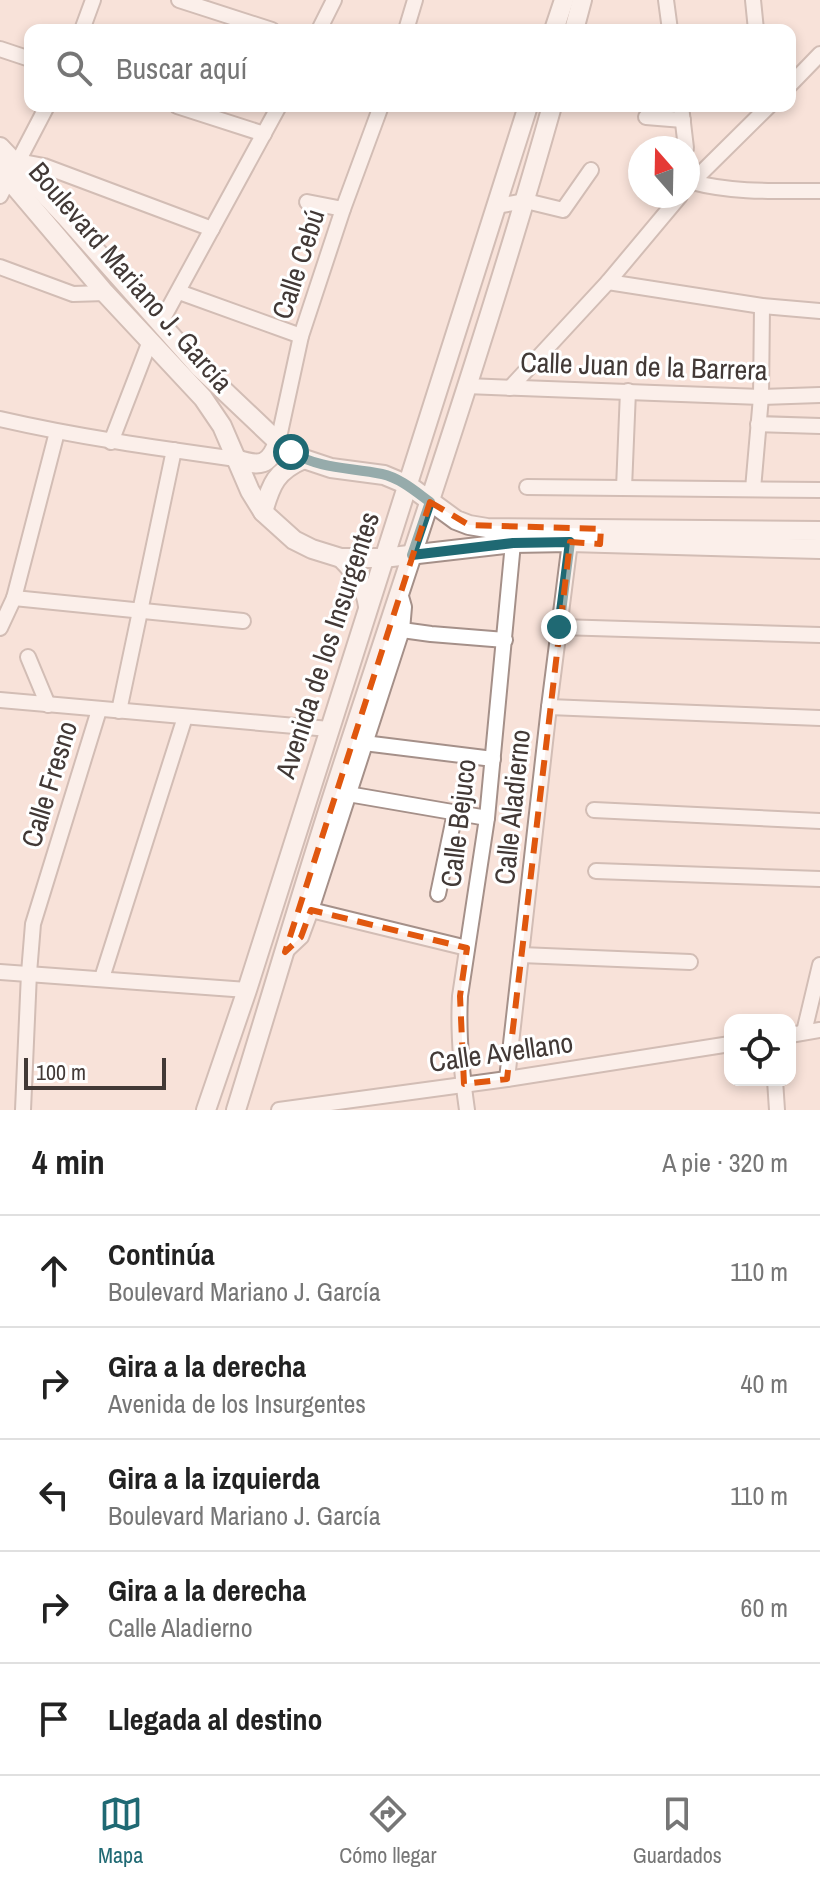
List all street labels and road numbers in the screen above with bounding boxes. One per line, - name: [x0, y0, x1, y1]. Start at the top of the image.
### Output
- street label: Boulevard Mariano J. García: [20, 154, 242, 400]
- street label: Calle Cebú: [262, 204, 334, 324]
- street label: Calle Juan de la Barrera: [520, 343, 769, 389]
- street label: Avenida de los Insurgentes: [266, 507, 388, 784]
- street label: Calle Fresno: [12, 716, 86, 852]
- street label: Calle Aladierno: [485, 728, 539, 886]
- street label: Calle Bejuco: [431, 757, 485, 889]
- street label: Calle Avellano: [427, 1023, 575, 1081]

